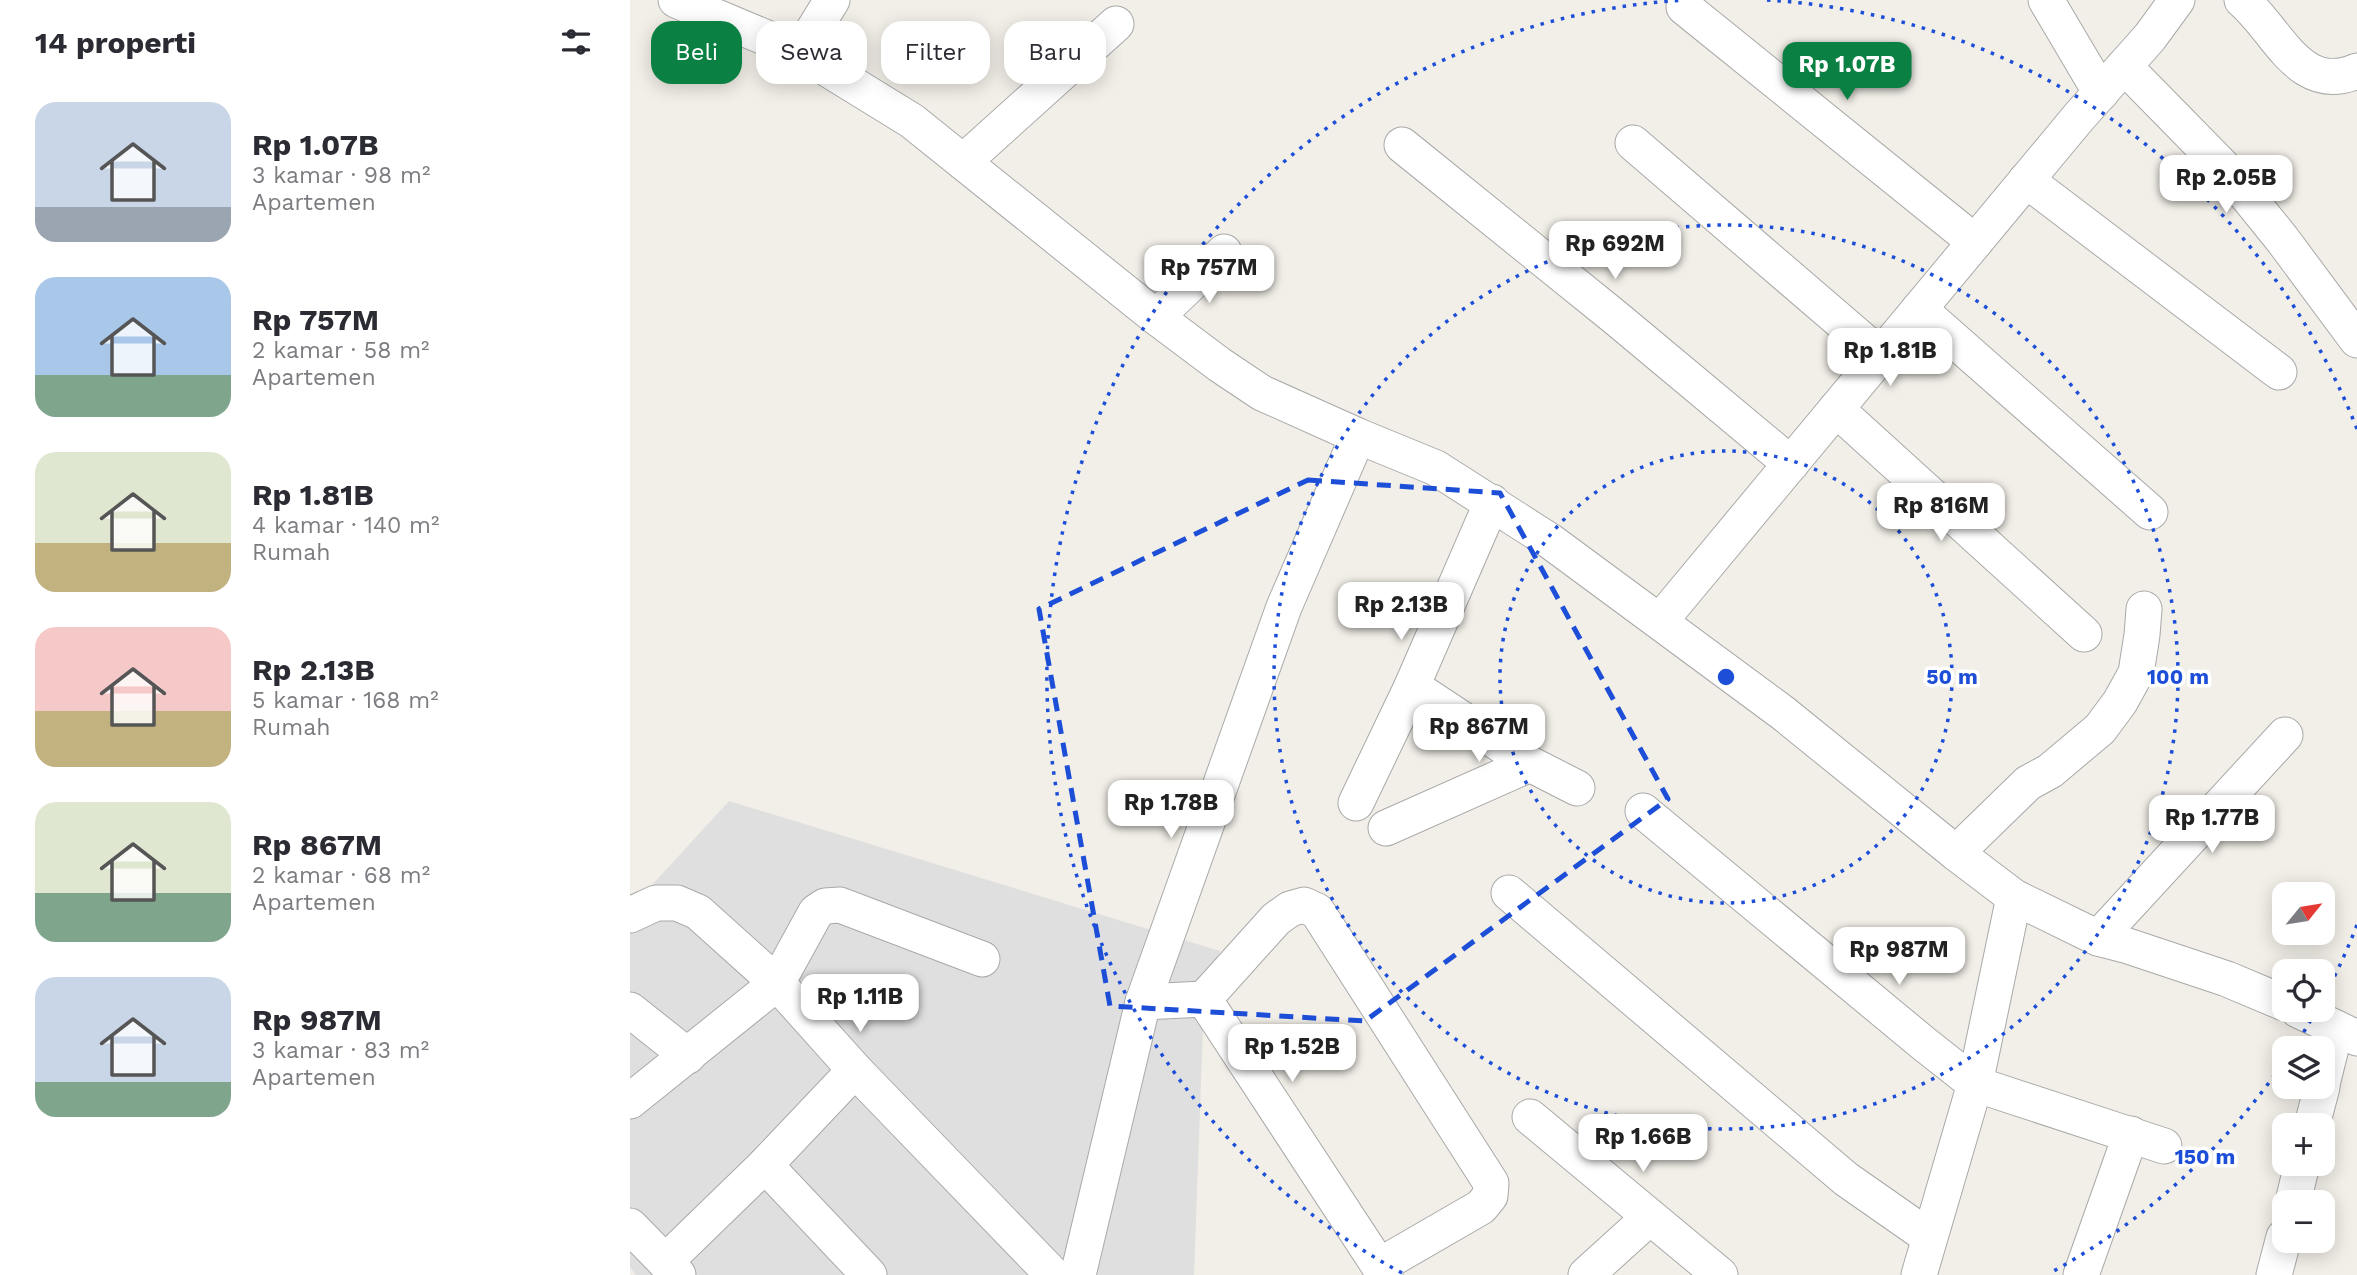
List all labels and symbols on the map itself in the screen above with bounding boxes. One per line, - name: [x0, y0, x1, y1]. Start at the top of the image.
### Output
- pin: Rp 1.07B: [1775, 42, 1919, 102]
- pin: Rp 2.05B: [2154, 156, 2298, 215]
- pin: Rp 692M: [1550, 222, 1680, 281]
- pin: Rp 757M: [1144, 246, 1274, 305]
- pin: Rp 1.81B: [1818, 328, 1962, 388]
- pin: Rp 816M: [1876, 484, 2006, 543]
- pin: Rp 2.13B: [1329, 582, 1473, 642]
- text: 50 m: [1926, 664, 1978, 689]
- text: 100 m: [2147, 664, 2209, 689]
- centre of rings: [1714, 665, 1738, 689]
- pin: Rp 867M: [1414, 704, 1544, 764]
- pin: Rp 1.78B: [1099, 780, 1243, 840]
- pin: Rp 1.77B: [2140, 796, 2284, 855]
- north arrow: [2272, 882, 2334, 945]
- pin: Rp 987M: [1834, 928, 1964, 987]
- pin: Rp 1.11B: [788, 974, 932, 1034]
- pin: Rp 1.52B: [1220, 1024, 1364, 1084]
- pin: Rp 1.66B: [1571, 1114, 1715, 1174]
- text: 150 m: [2175, 1144, 2235, 1169]

